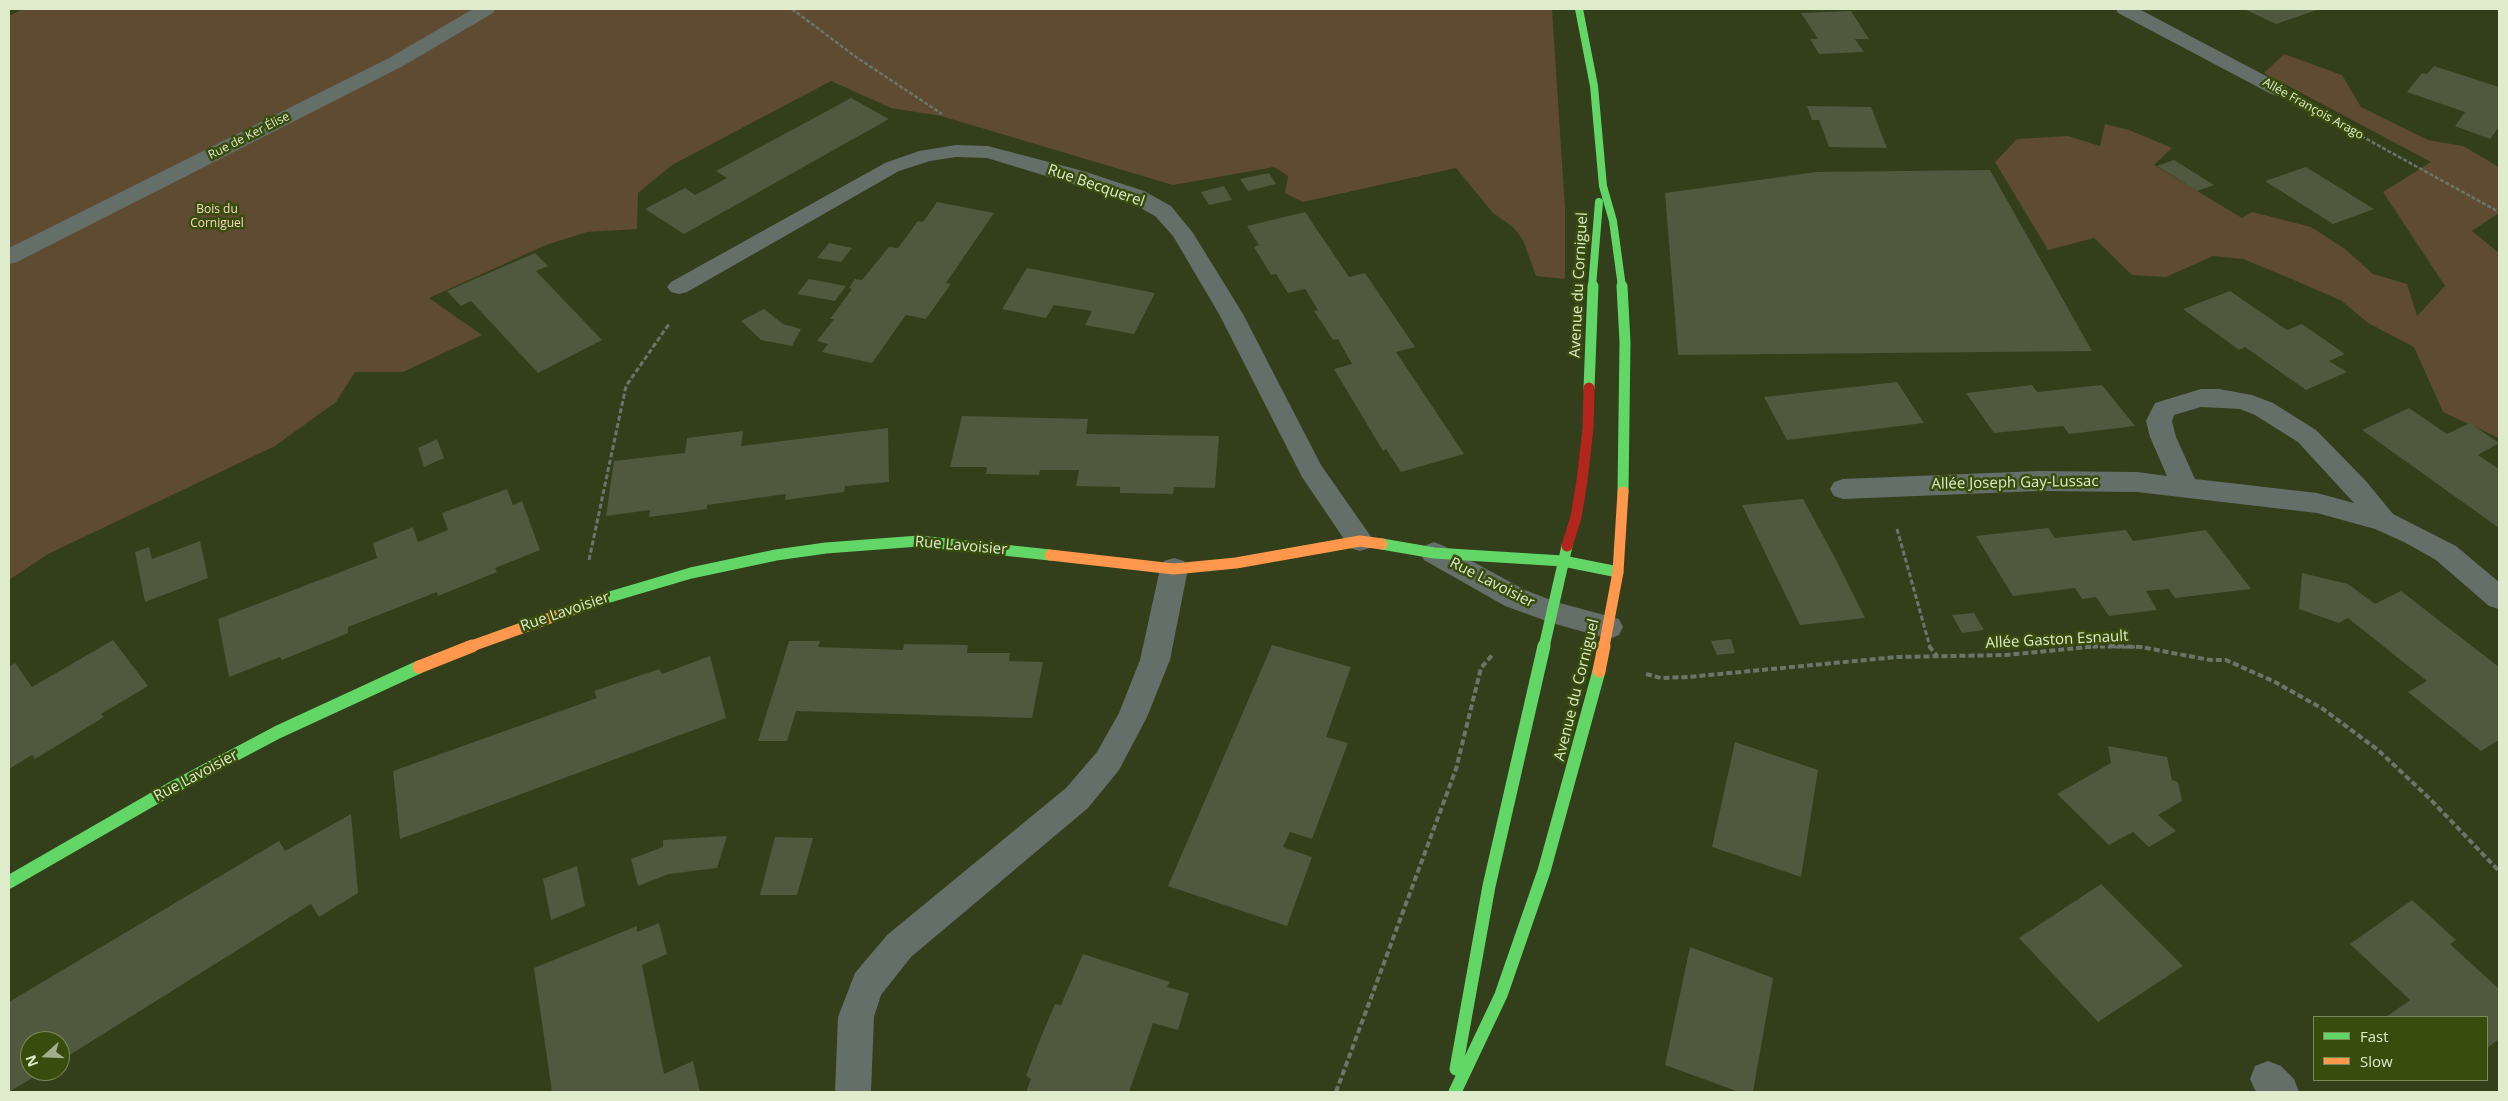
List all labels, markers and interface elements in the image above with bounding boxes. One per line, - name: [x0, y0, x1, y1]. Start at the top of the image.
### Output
- street label: Allée François Arago: [2260, 75, 2366, 143]
- street label: Rue de Ker Élise: [206, 109, 292, 163]
- street label: Rue Becquerel: [1045, 161, 1147, 211]
- park label: Bois du Corniguel: [190, 203, 244, 231]
- street label: Avenue du Corniguel: [1566, 212, 1592, 358]
- street label: Allée Joseph Gay-Lussac: [1931, 473, 2099, 493]
- street label: Rue Lavoisier: [914, 533, 1008, 559]
- street label: Rue Lavoisier: [1447, 554, 1537, 612]
- street label: Rue Lavoisier: [518, 588, 612, 636]
- street label: Avenue du Corniguel: [1551, 617, 1603, 763]
- street label: Allée Gaston Esnault: [1985, 627, 2129, 653]
- street label: Rue Lavoisier: [151, 746, 241, 806]
- legend: [2313, 1016, 2488, 1081]
- text: Fast: [2360, 1026, 2389, 1046]
- north arrow: [20, 1031, 70, 1081]
- text: Slow: [2360, 1051, 2393, 1071]
- text: N: [21, 1052, 42, 1070]

